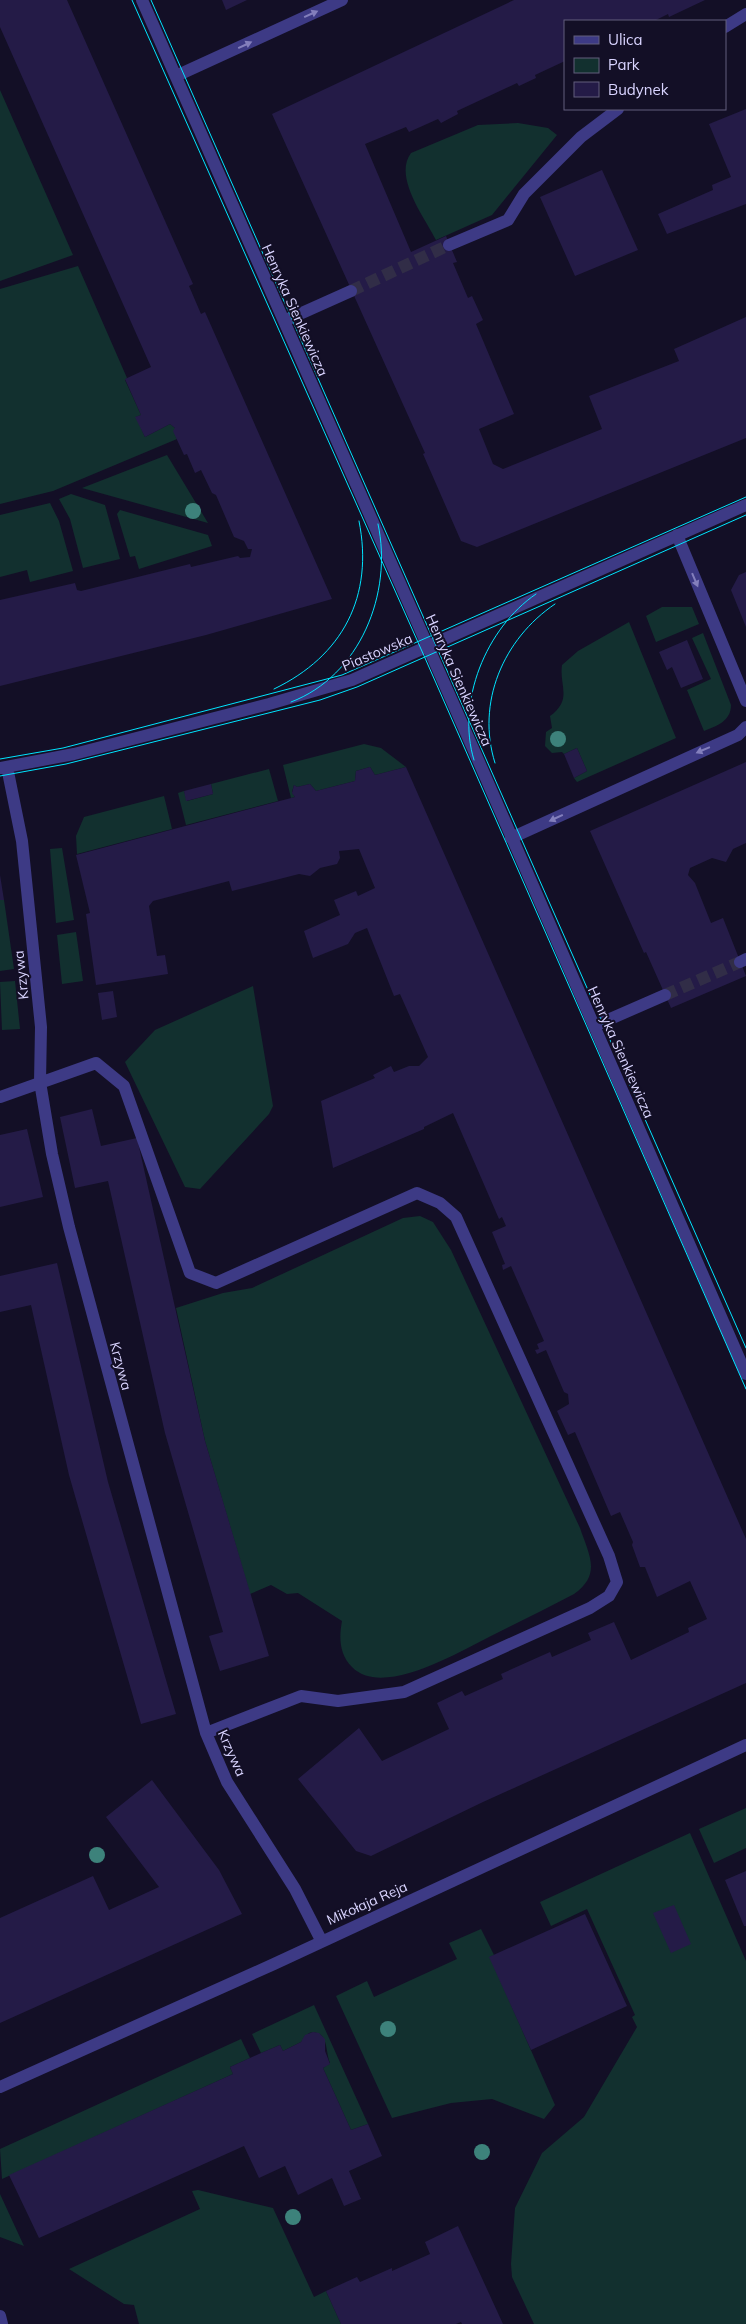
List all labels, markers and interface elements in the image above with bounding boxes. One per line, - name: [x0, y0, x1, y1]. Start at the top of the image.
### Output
- one-way arrow: [304, 10, 318, 18]
- legend: [564, 20, 726, 110]
- text: Ulica: [608, 30, 642, 49]
- one-way arrow: [238, 40, 252, 48]
- text: Park: [608, 55, 640, 74]
- text: Budynek: [608, 80, 669, 99]
- street label: Henryka Sienkiewicza: [258, 241, 332, 379]
- one-way arrow: [692, 573, 700, 587]
- street label: Henryka Sienkiewicza: [422, 611, 496, 749]
- street label: Piastowska: [339, 629, 415, 675]
- one-way arrow: [696, 746, 710, 754]
- one-way arrow: [549, 814, 563, 822]
- street label: Krzywa: [9, 950, 33, 1000]
- street label: Henryka Sienkiewicza: [584, 983, 658, 1121]
- street label: Krzywa: [106, 1340, 136, 1392]
- street label: Krzywa: [214, 1727, 250, 1779]
- street label: Mikołaja Reja: [324, 1877, 410, 1929]

